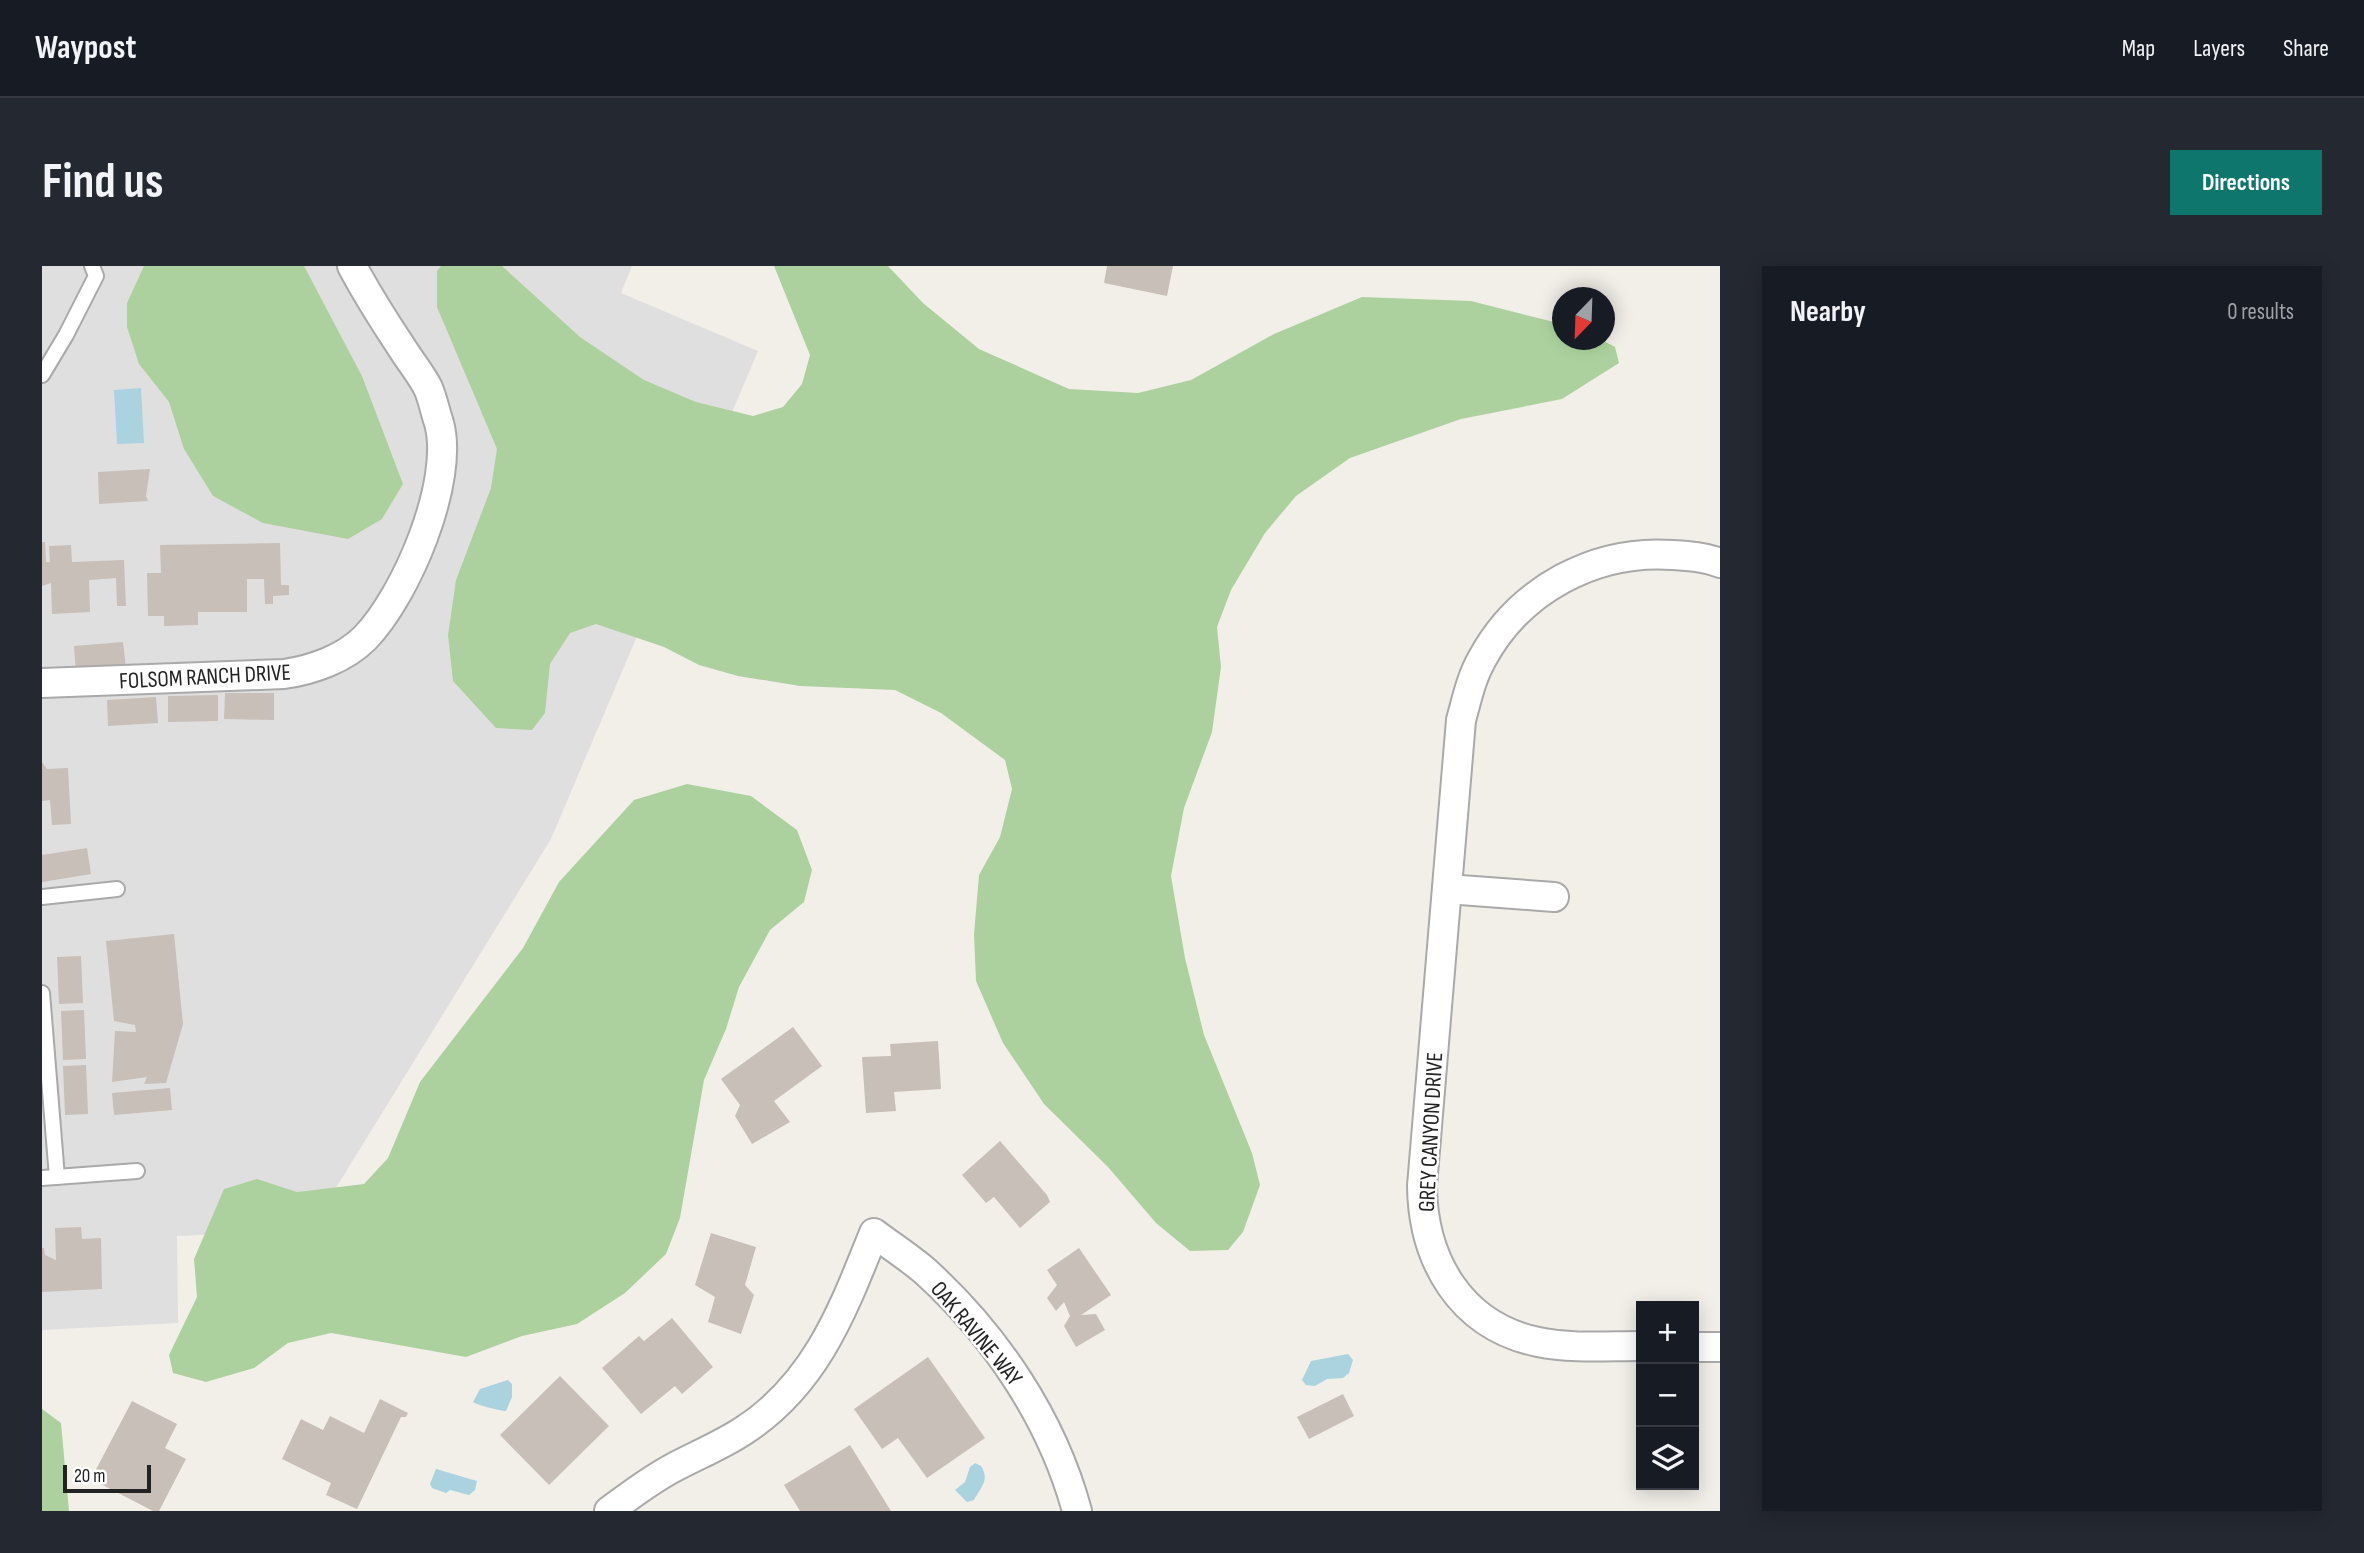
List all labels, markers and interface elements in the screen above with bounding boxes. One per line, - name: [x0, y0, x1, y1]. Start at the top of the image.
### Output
- text: Waypost: [35, 28, 136, 68]
- text: Map: [2122, 34, 2155, 63]
- text: Layers: [2193, 34, 2245, 63]
- text: Share: [2283, 34, 2329, 63]
- button: Directions: [2170, 150, 2322, 215]
- text: Find us: [42, 153, 164, 212]
- north arrow: [1552, 287, 1615, 350]
- text: Nearby: [1790, 294, 1866, 330]
- text: 0 results: [2227, 298, 2294, 326]
- street label: FOLSOM RANCH DRIVE: [118, 659, 292, 695]
- street label: GREY CANYON DRIVE: [1413, 1051, 1449, 1213]
- street label: OAK RAVINE WAY: [925, 1276, 1028, 1392]
- map controls: [1636, 1301, 1699, 1490]
- button: +: [1636, 1301, 1699, 1364]
- button: −: [1636, 1364, 1699, 1427]
- button: layers: [1636, 1427, 1699, 1490]
- scale bar: [63, 1462, 150, 1494]
- text: 20 m: [74, 1465, 106, 1488]

